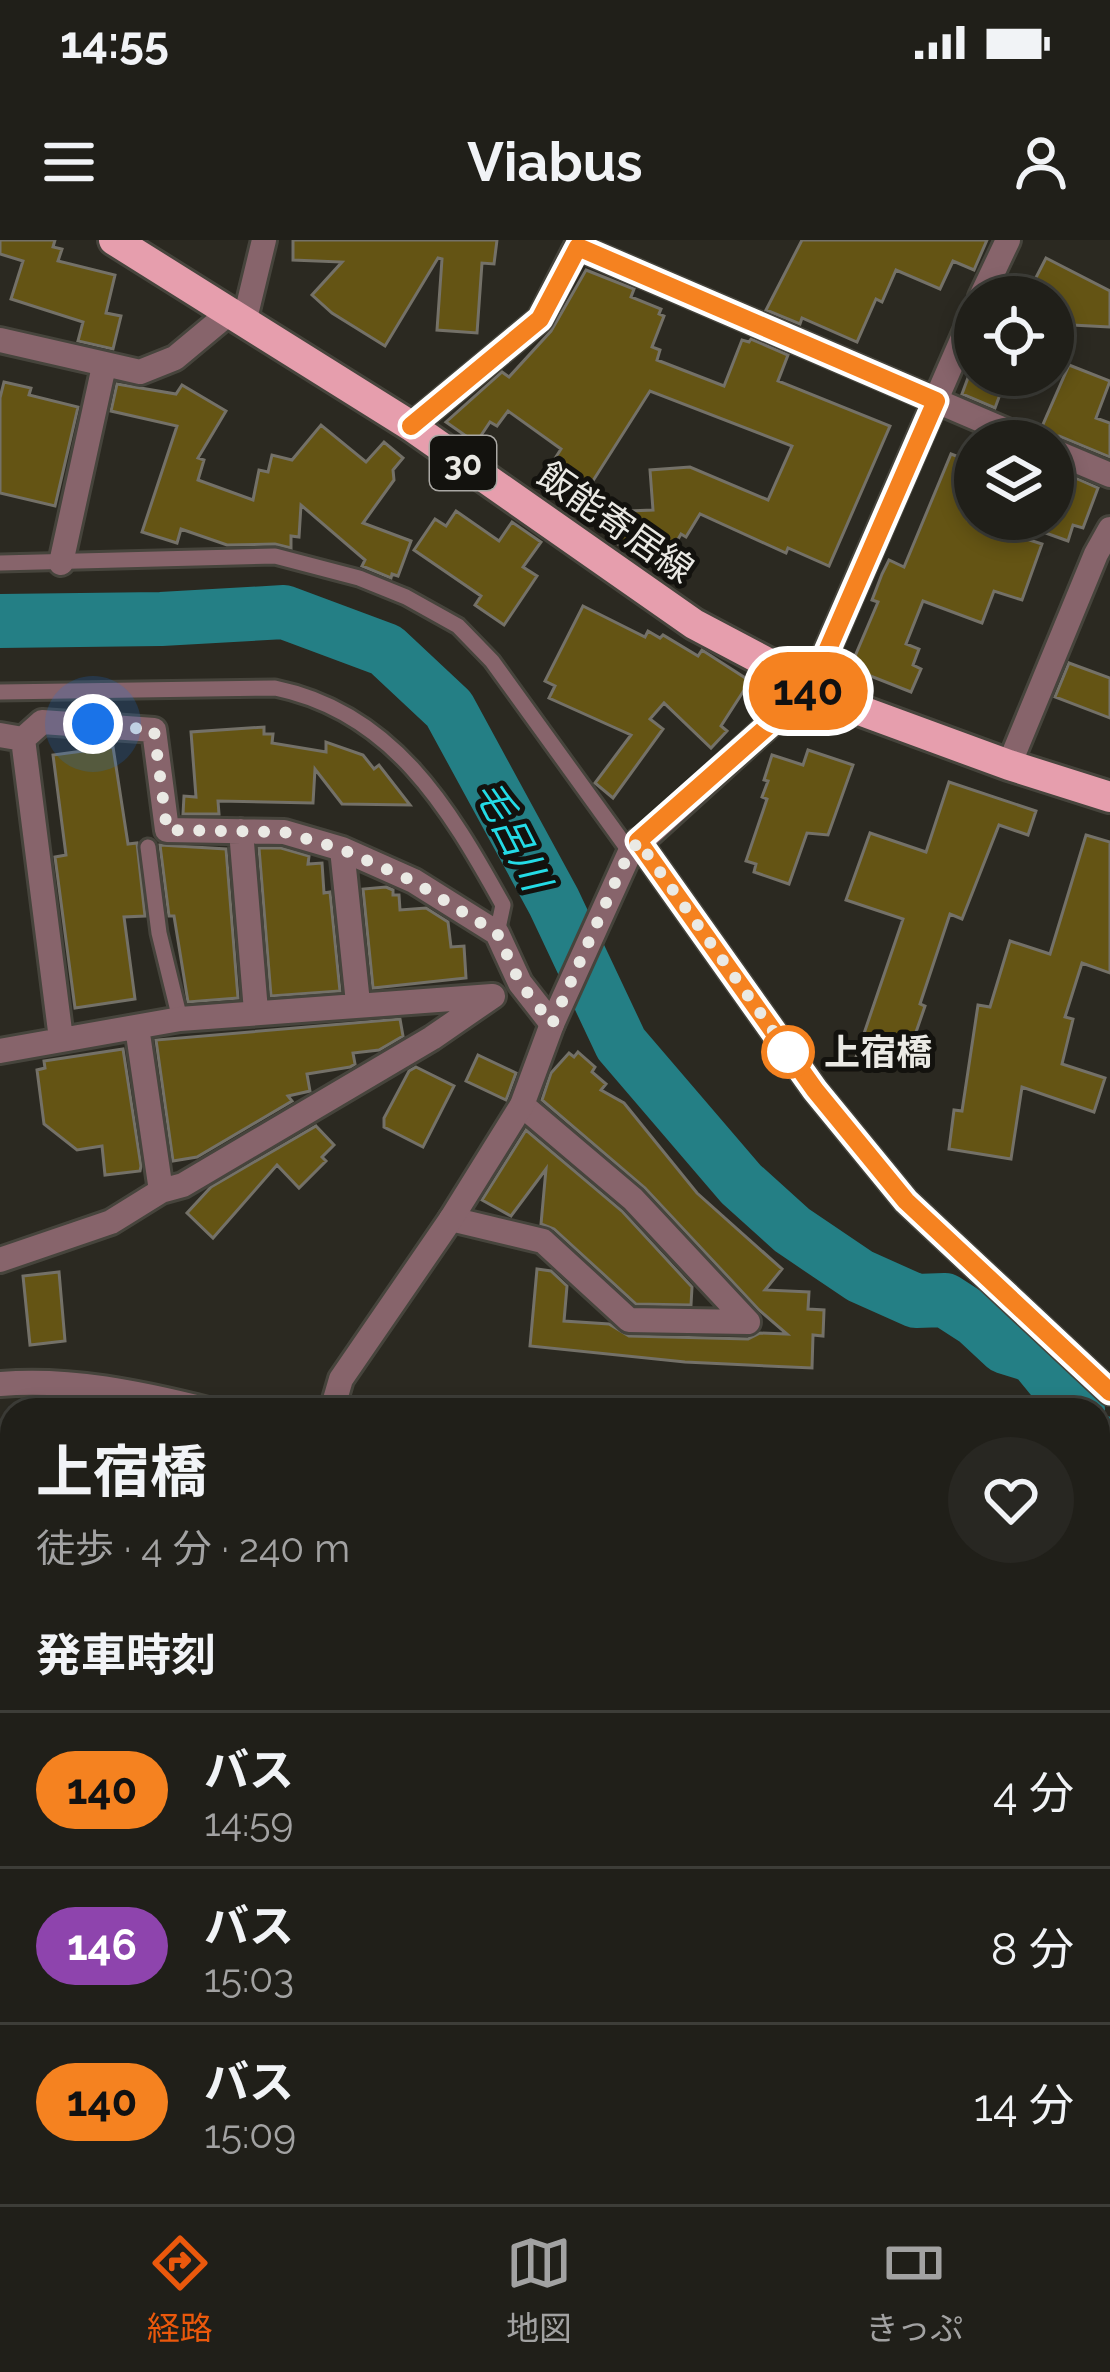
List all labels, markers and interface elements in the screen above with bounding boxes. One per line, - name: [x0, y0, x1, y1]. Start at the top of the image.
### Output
- text: 14:55: [60, 16, 169, 69]
- icon: menu: [36, 129, 102, 195]
- icon: person: [1008, 129, 1074, 195]
- text: Viabus: [467, 130, 643, 194]
- map controls: [954, 276, 1074, 540]
- button: locate: [954, 276, 1074, 396]
- button: layers: [954, 420, 1074, 540]
- road number: 30: [430, 436, 496, 490]
- street label: 飯能寄居線: [530, 453, 702, 591]
- line badge: 140: [739, 652, 877, 730]
- text: 140: [773, 666, 843, 715]
- your location: [63, 694, 123, 754]
- water label: 毛呂川: [466, 772, 562, 901]
- marker: 上宿橋: [763, 1027, 813, 1077]
- place label: 上宿橋: [824, 1031, 932, 1073]
- button: heart: [948, 1437, 1074, 1563]
- text: 上宿橋: [36, 1438, 207, 1505]
- text: 徒歩 · 4 分 · 240 m: [36, 1525, 350, 1571]
- text: 発車時刻: [36, 1629, 216, 1682]
- text: バス: [204, 1744, 294, 1797]
- text: 140: [67, 1765, 137, 1814]
- text: 4 分: [993, 1767, 1074, 1820]
- text: 14:59: [204, 1799, 293, 1845]
- text: バス: [204, 1900, 294, 1953]
- text: 146: [67, 1921, 137, 1970]
- text: 8 分: [991, 1923, 1074, 1976]
- text: 15:03: [204, 1955, 294, 2001]
- text: バス: [204, 2056, 294, 2109]
- text: 140: [67, 2077, 137, 2126]
- text: 14 分: [974, 2079, 1074, 2132]
- text: 15:09: [204, 2111, 296, 2157]
- tab: 経路: [147, 2230, 213, 2350]
- tab: 地図: [506, 2230, 572, 2350]
- tab: きっぷ: [866, 2230, 963, 2350]

